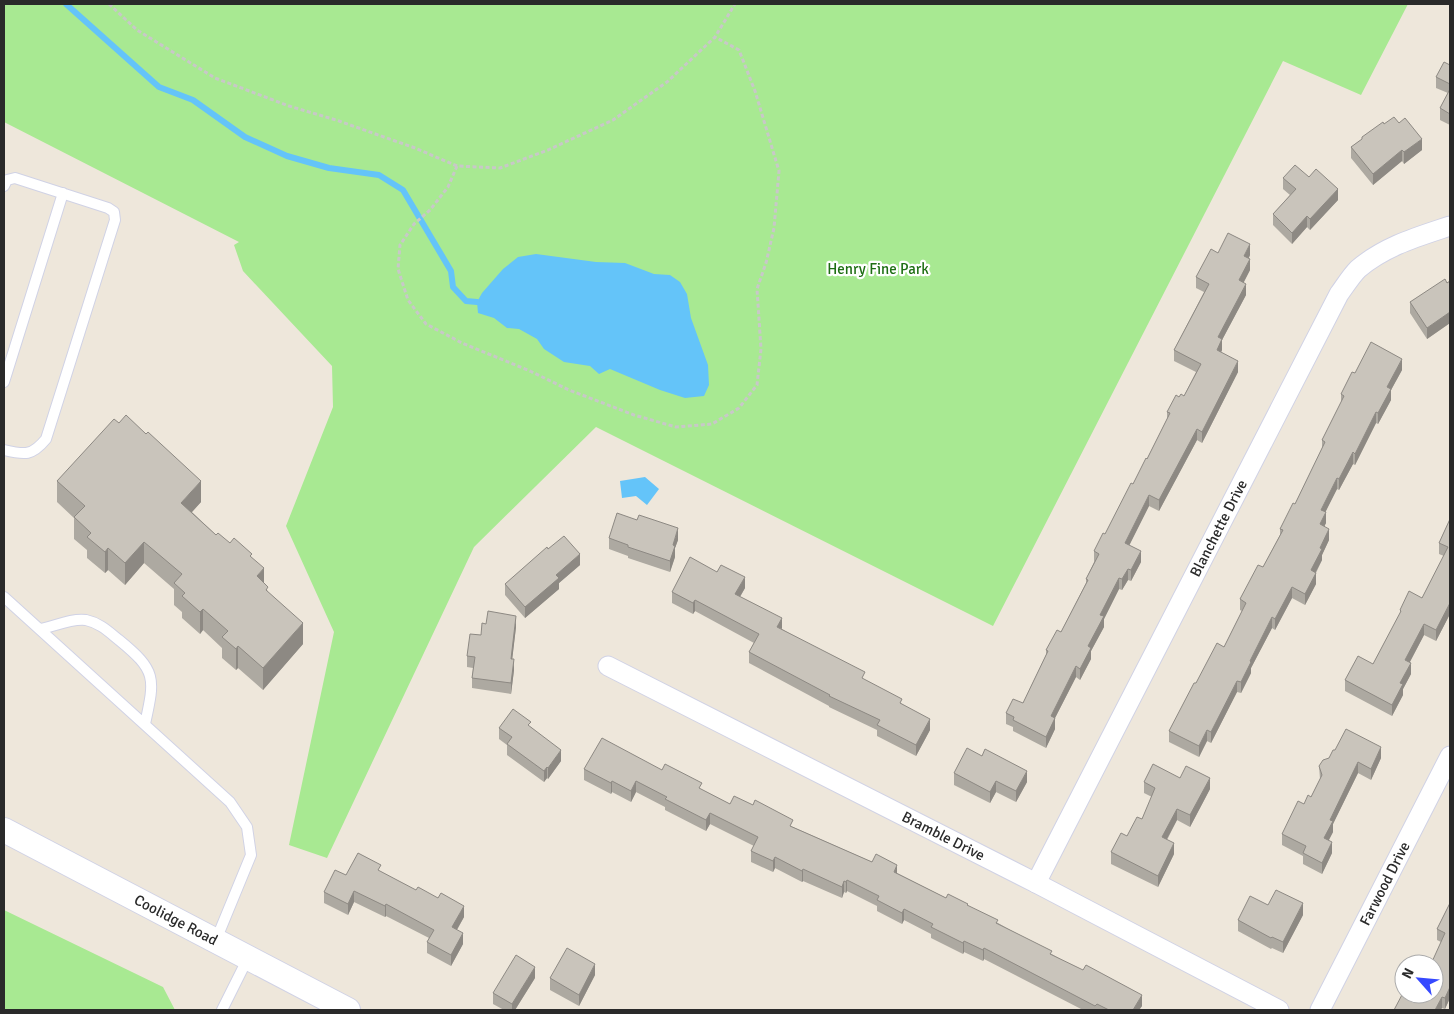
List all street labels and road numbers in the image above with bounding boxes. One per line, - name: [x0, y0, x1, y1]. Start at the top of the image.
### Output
- street label: Blanchette Drive: [1186, 477, 1251, 580]
- street label: Bramble Drive: [899, 808, 988, 865]
- street label: Farwood Drive: [1356, 839, 1414, 929]
- street label: Coolidge Road: [131, 891, 221, 949]

